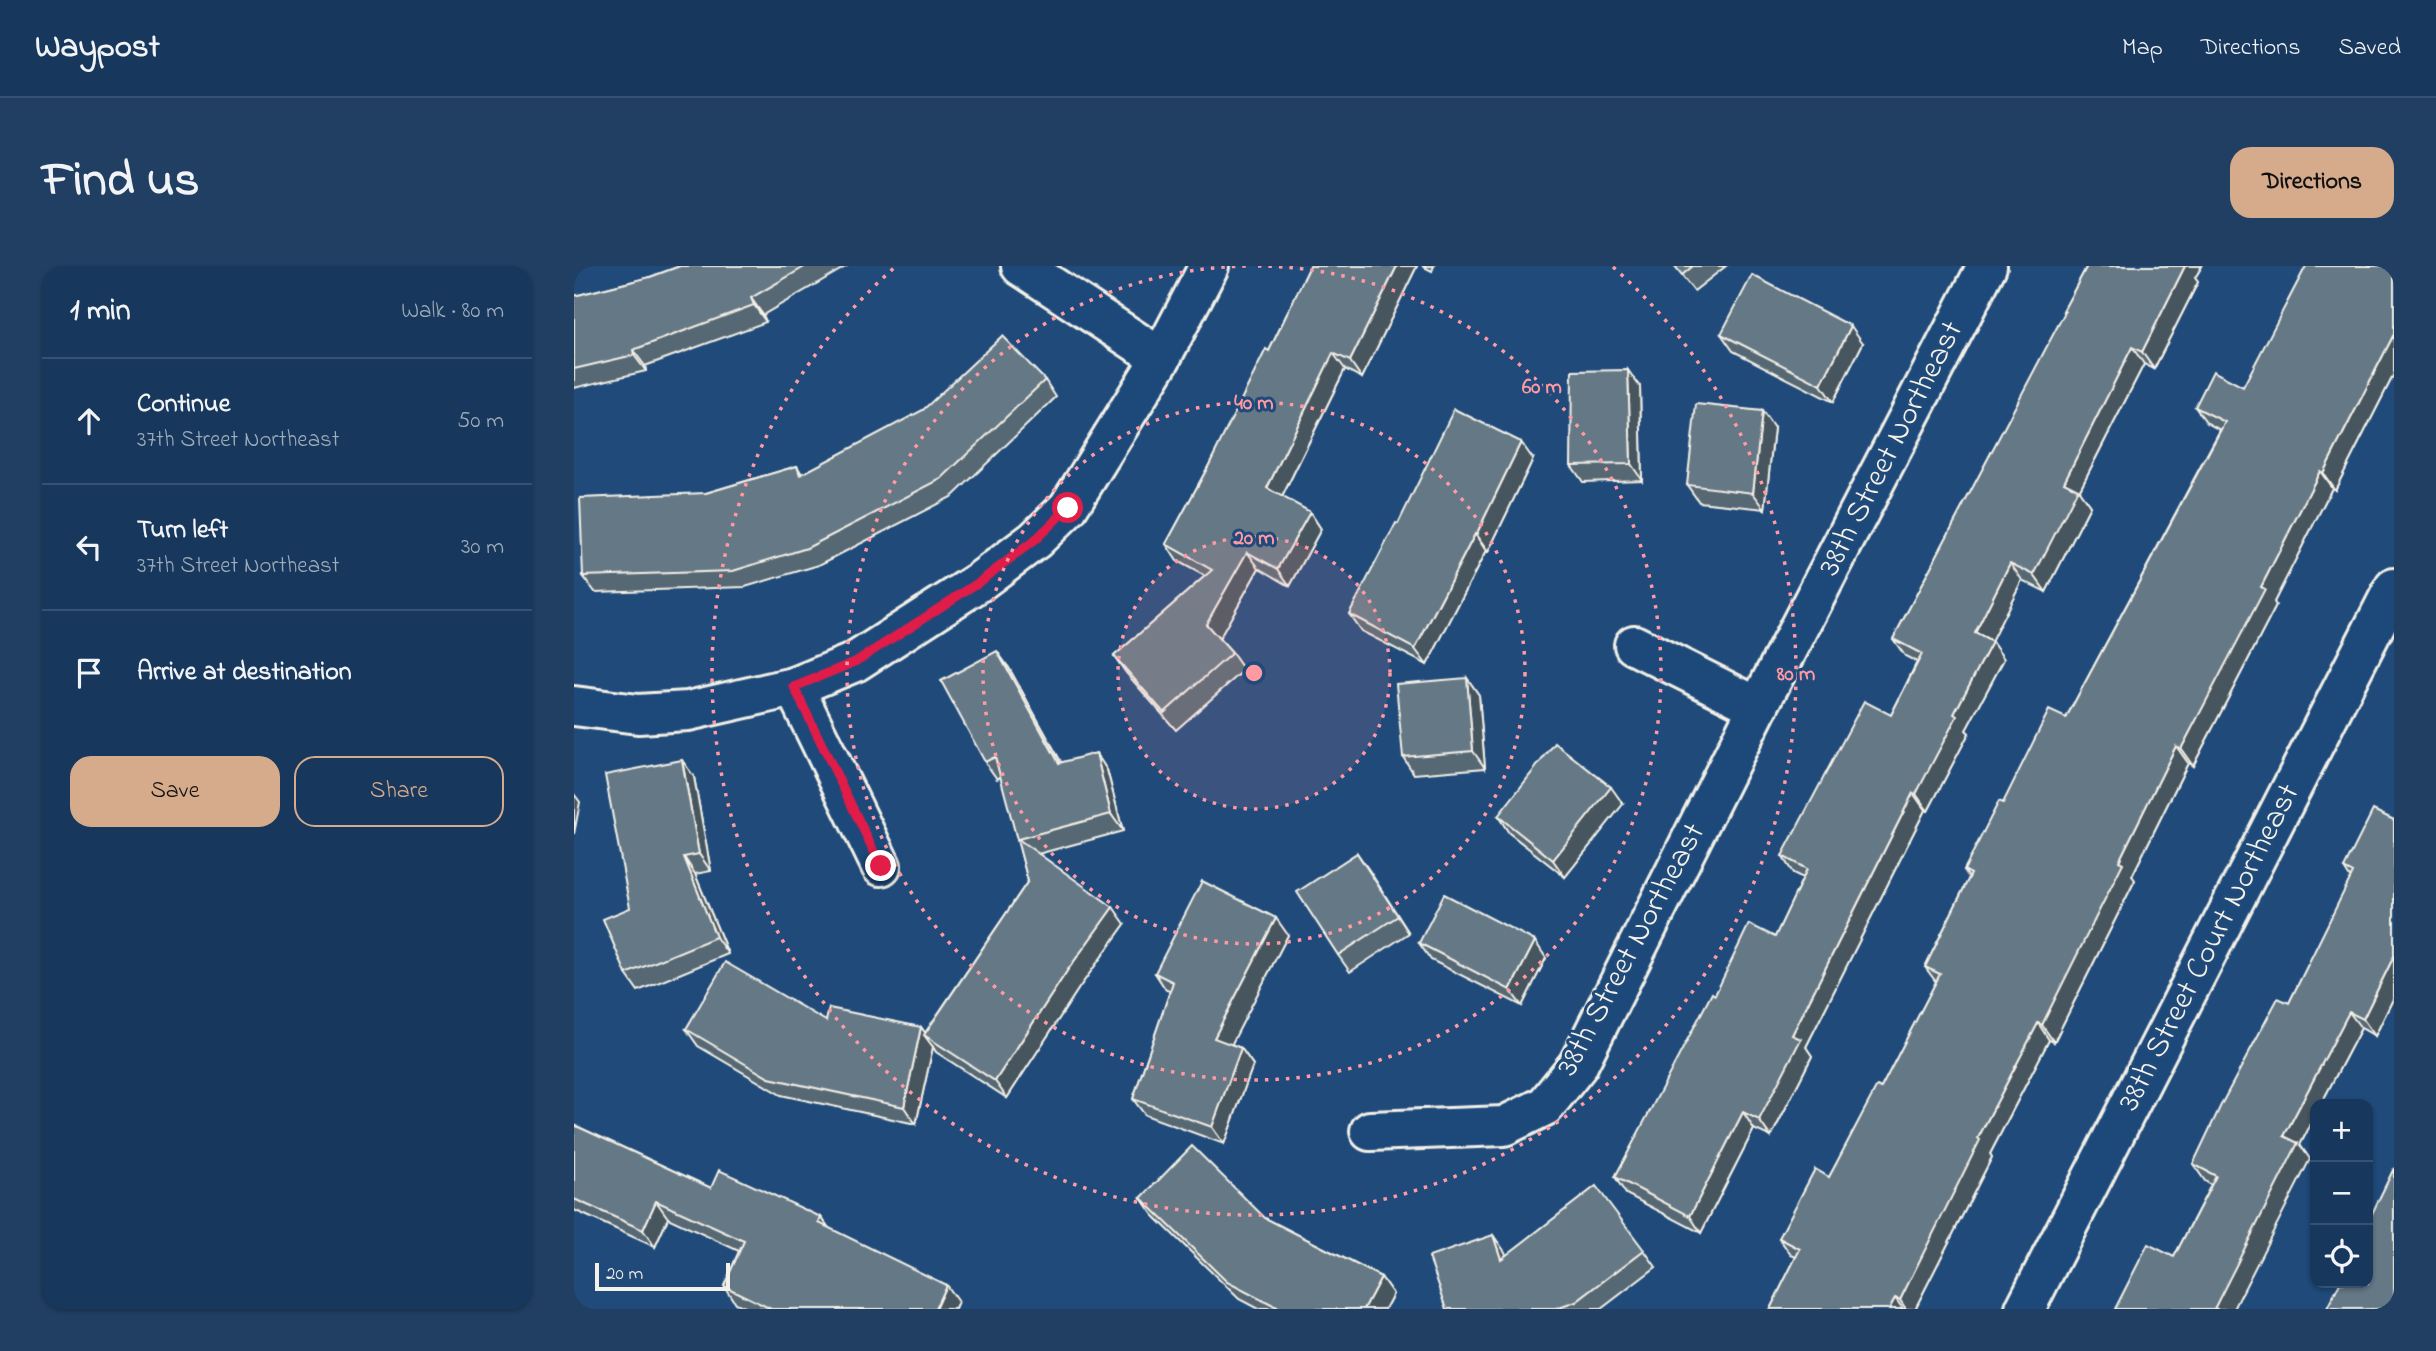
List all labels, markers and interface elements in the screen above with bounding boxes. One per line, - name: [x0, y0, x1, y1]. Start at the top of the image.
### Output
- text: Waypost: [35, 24, 160, 72]
- text: Map: [2122, 31, 2163, 66]
- text: Directions: [2201, 31, 2300, 66]
- text: Saved: [2338, 31, 2401, 66]
- text: Find us: [42, 146, 199, 218]
- button: Directions: [2230, 147, 2394, 218]
- text: 1 min: [70, 290, 131, 334]
- text: Walk · 80 m: [401, 295, 504, 328]
- street label: 38th Street Northeast: [1807, 313, 1977, 585]
- text: 60 m: [1522, 373, 1562, 403]
- text: Continue: [137, 386, 230, 424]
- text: 40 m: [1234, 389, 1274, 419]
- icon: ahead: [70, 402, 108, 440]
- text: 50 m: [457, 405, 504, 438]
- text: 37th Street Northeast: [137, 424, 340, 457]
- route start: [1052, 492, 1083, 523]
- text: Turn left: [137, 512, 228, 550]
- text: 20 m: [1232, 524, 1275, 554]
- icon: left: [70, 528, 108, 566]
- text: 30 m: [461, 531, 504, 564]
- text: 37th Street Northeast: [137, 550, 340, 583]
- icon: arrive: [70, 654, 108, 692]
- text: Arrive at destination: [137, 654, 352, 692]
- text: 80 m: [1776, 660, 1815, 690]
- centre of rings: [1242, 661, 1266, 685]
- button: Save: [70, 756, 280, 827]
- button: Share: [294, 756, 504, 827]
- street label: 38th Street Court Northeast: [2107, 776, 2313, 1120]
- street label: 38th Street Northeast: [1545, 815, 1719, 1085]
- route end: [865, 850, 896, 881]
- map controls: [2310, 1099, 2373, 1288]
- button: +: [2310, 1099, 2373, 1162]
- button: −: [2310, 1162, 2373, 1225]
- button: locate: [2310, 1225, 2373, 1288]
- scale bar: [595, 1260, 730, 1292]
- text: 20 m: [606, 1261, 643, 1288]

